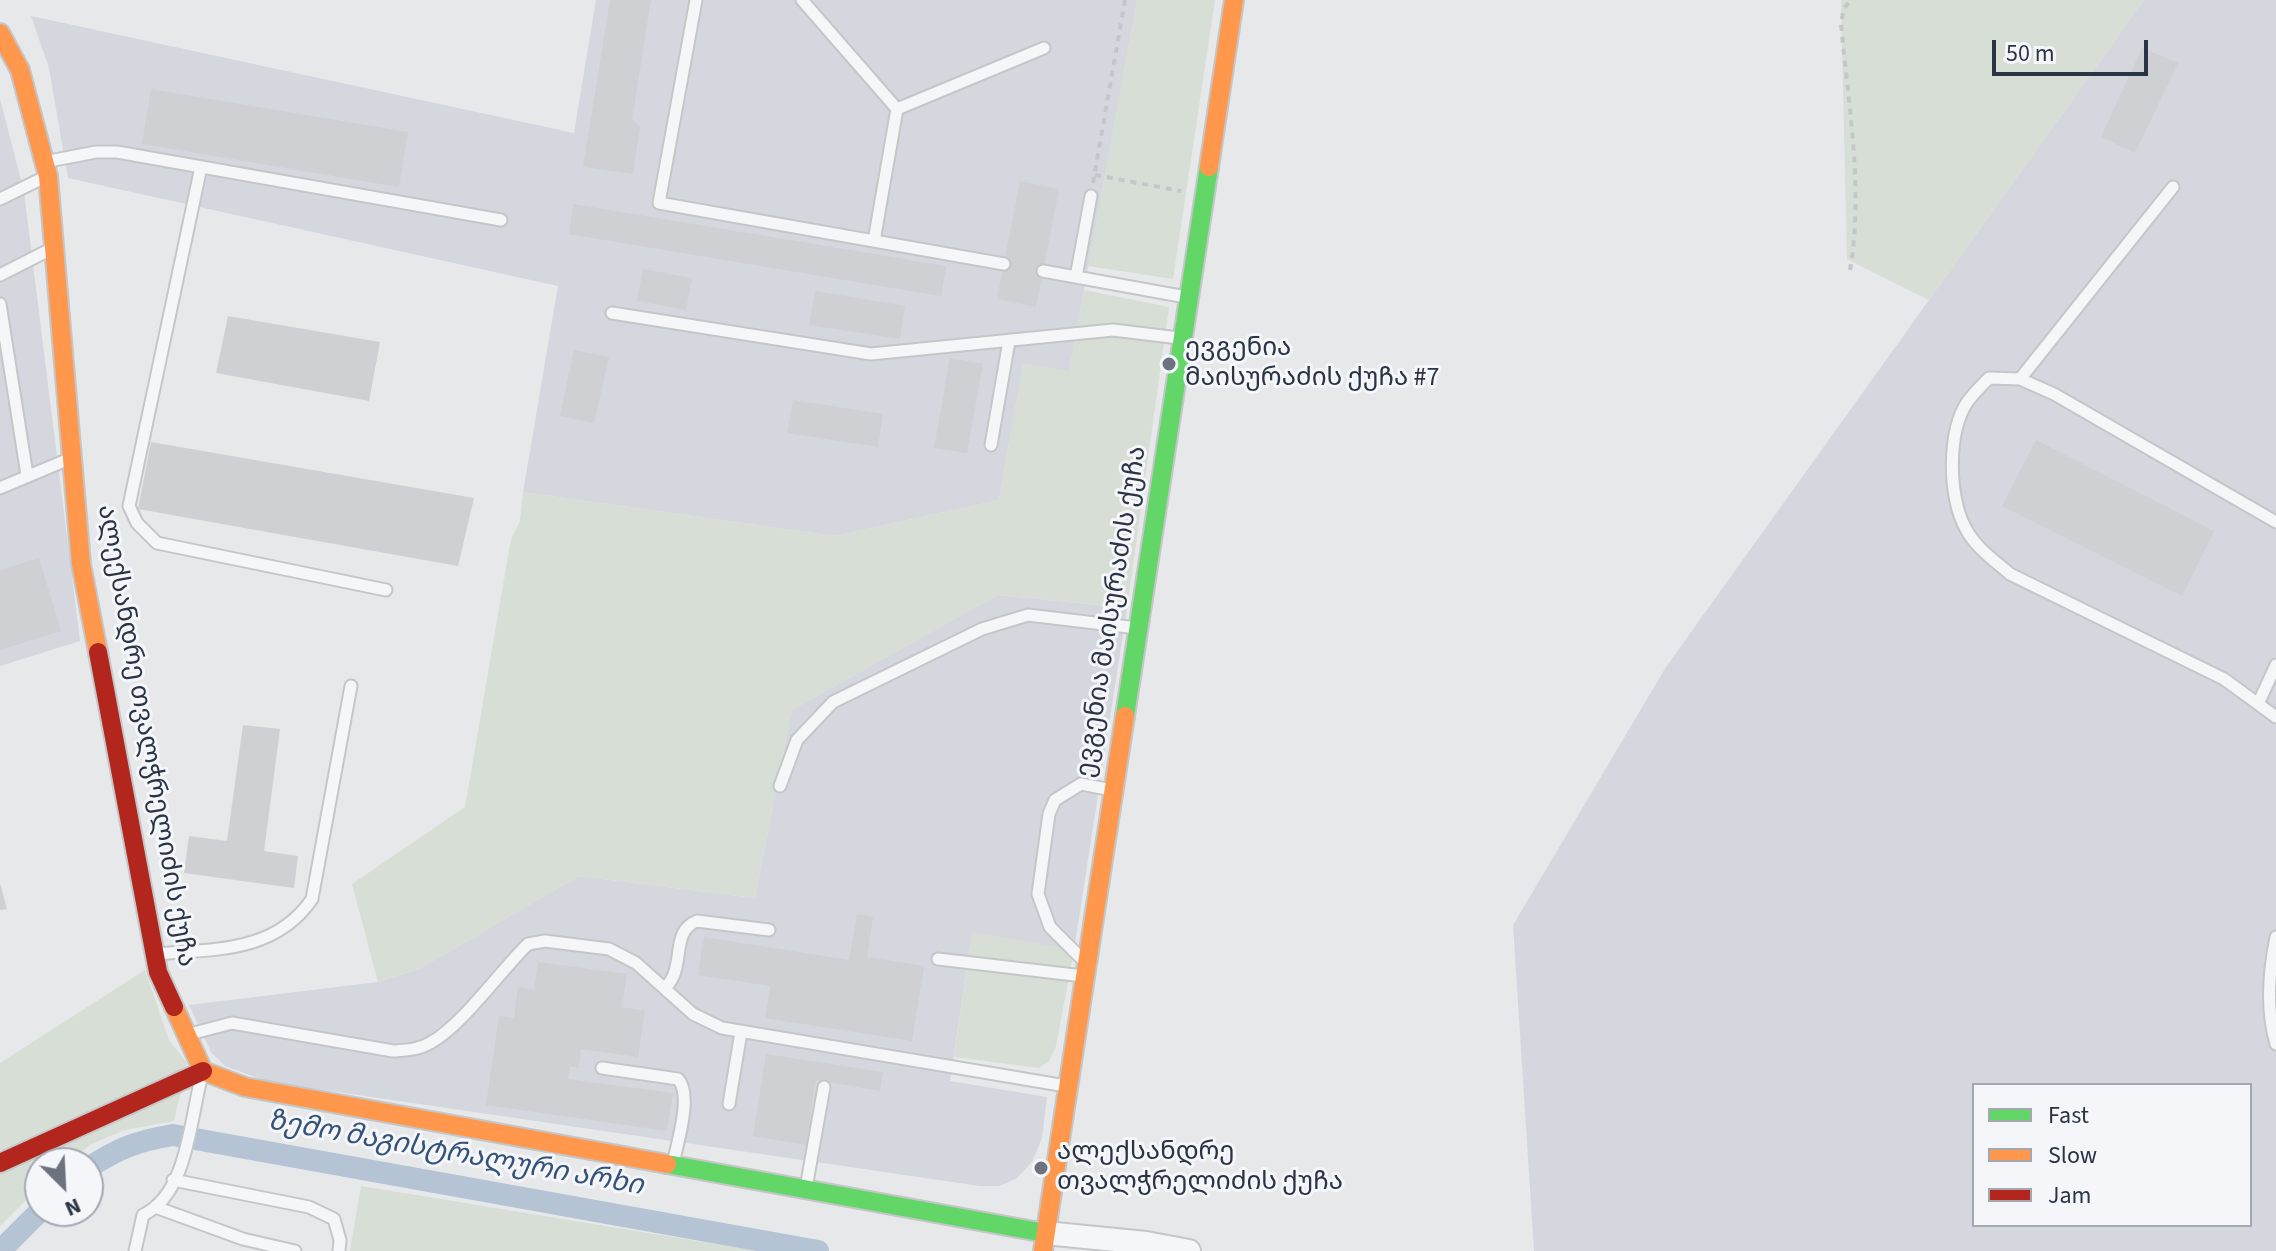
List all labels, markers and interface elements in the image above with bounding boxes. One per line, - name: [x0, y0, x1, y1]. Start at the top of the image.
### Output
- scale bar: [1996, 24, 2152, 74]
- text: 50 m: [2006, 36, 2055, 71]
- place label: ევგენია მაისურაძის ქუჩა #7: [1185, 333, 1439, 394]
- marker: ევგენია მაისურაძის ქუჩა #7: [1160, 355, 1178, 373]
- street label: ევგენია მაისურაძის ქუჩა: [1071, 444, 1155, 780]
- street label: ალექსანდრე თვალჭრელიძის ქუჩა: [89, 503, 201, 969]
- legend: [1972, 1083, 2252, 1227]
- text: Fast: [2048, 1098, 2089, 1133]
- water label: ზემო მაგისტრალური არხი: [265, 1105, 645, 1205]
- place label: ალექსანდრე თვალჭრელიძის ქუჩა: [1057, 1137, 1343, 1198]
- text: Slow: [2048, 1138, 2097, 1173]
- north arrow: [24, 1147, 104, 1227]
- marker: ალექსანდრე თვალჭრელიძის ქუჩა: [1032, 1159, 1050, 1177]
- text: Jam: [2048, 1178, 2092, 1213]
- text: N: [60, 1190, 86, 1225]

